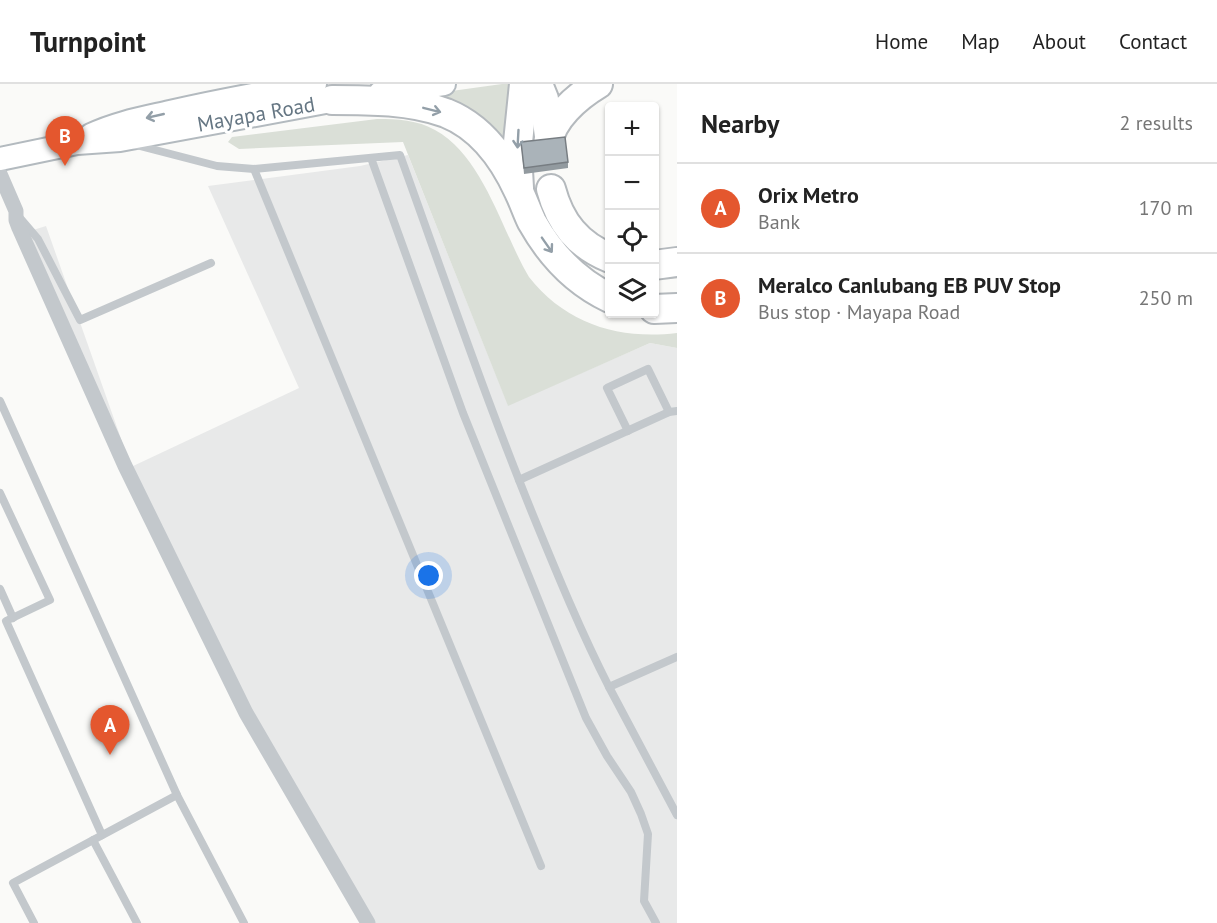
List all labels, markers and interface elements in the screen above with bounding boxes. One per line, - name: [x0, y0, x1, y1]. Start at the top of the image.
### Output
- text: Turnpoint: [30, 23, 146, 60]
- text: Home: [875, 28, 928, 55]
- text: Map: [961, 28, 1000, 55]
- text: About: [1033, 28, 1086, 55]
- text: Contact: [1119, 28, 1187, 55]
- street label: Mayapa Road: [195, 90, 317, 138]
- map controls: [605, 102, 659, 318]
- button: +: [605, 102, 659, 156]
- one-way arrow: [422, 104, 441, 116]
- text: Nearby: [701, 107, 779, 140]
- one-way arrow: [146, 110, 165, 122]
- text: 2 results: [1120, 110, 1193, 136]
- pin: B: [46, 116, 84, 166]
- one-way arrow: [512, 128, 523, 148]
- button: −: [605, 156, 659, 210]
- text: Orix Metro: [758, 181, 859, 209]
- text: A: [714, 195, 727, 221]
- text: 170 m: [1139, 195, 1193, 221]
- text: Bank: [758, 209, 800, 235]
- button: locate: [605, 210, 659, 264]
- one-way arrow: [541, 236, 553, 253]
- button: layers: [605, 264, 659, 318]
- text: Meralco Canlubang EB PUV Stop: [758, 271, 1061, 299]
- text: B: [715, 285, 726, 311]
- text: 250 m: [1139, 285, 1193, 311]
- text: Bus stop · Mayapa Road: [758, 299, 960, 325]
- your location: [414, 561, 443, 590]
- pin: A: [90, 706, 130, 755]

